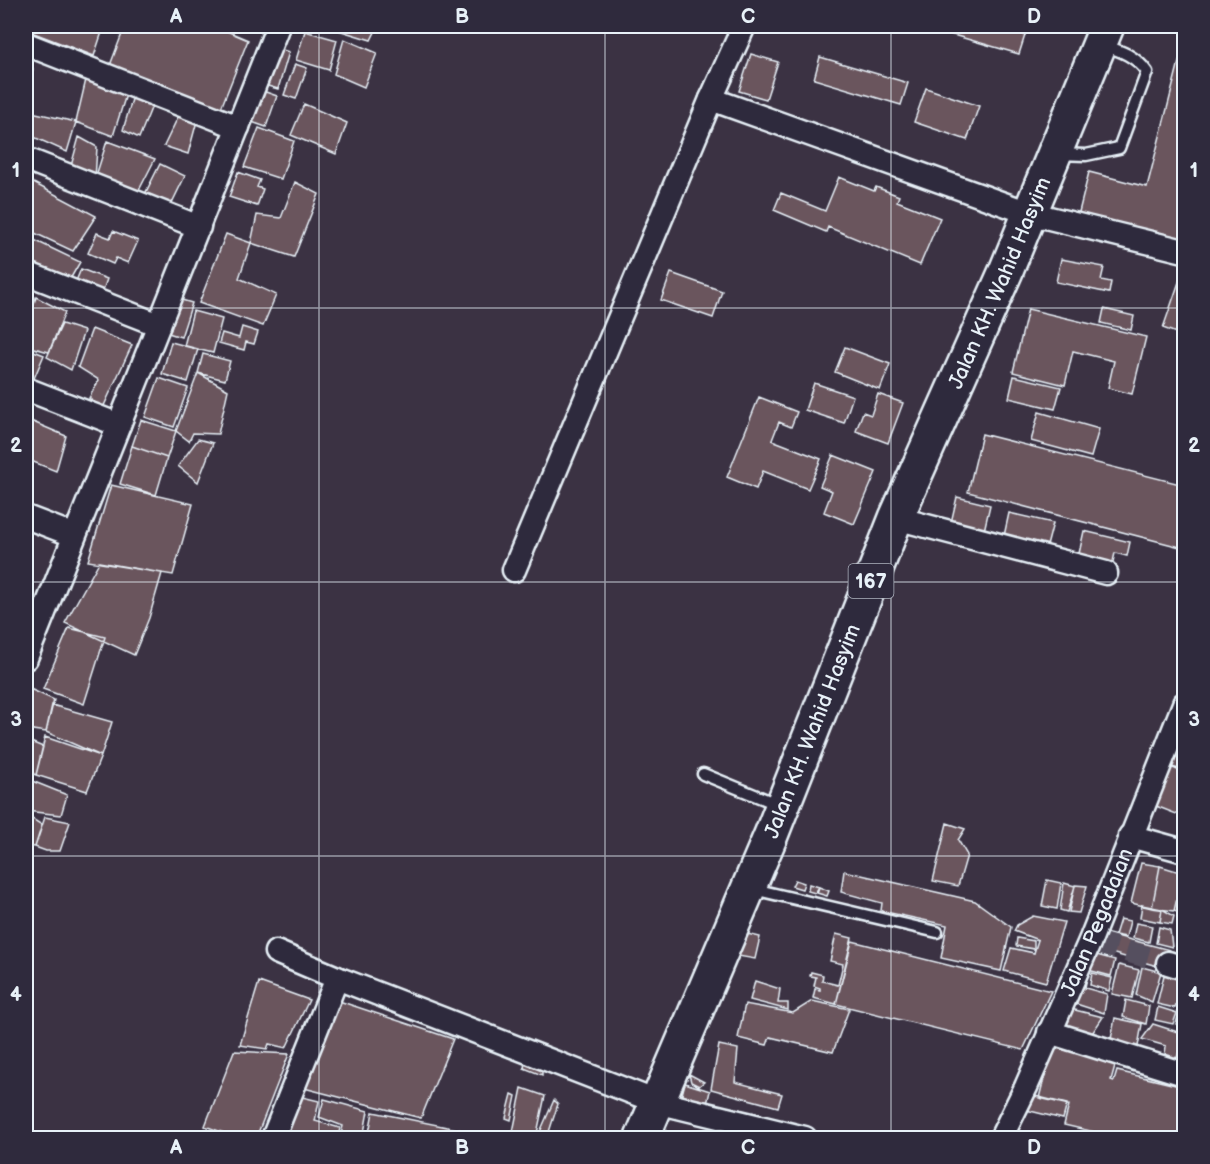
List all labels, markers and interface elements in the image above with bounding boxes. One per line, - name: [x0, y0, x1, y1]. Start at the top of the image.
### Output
- text: A: [169, 5, 183, 29]
- text: B: [455, 5, 469, 29]
- text: C: [741, 5, 755, 29]
- text: D: [1027, 5, 1041, 29]
- text: 1: [12, 159, 20, 183]
- text: 1: [1190, 159, 1198, 183]
- street label: Jalan KH. Wahid Hasyim: [943, 173, 1056, 393]
- text: 2: [10, 434, 22, 458]
- text: 2: [1188, 434, 1200, 458]
- road number: 167: [848, 564, 894, 598]
- street label: Jalan KH. Wahid Hasyim: [759, 621, 866, 842]
- text: 3: [10, 708, 22, 732]
- text: 3: [1188, 708, 1200, 732]
- street label: Jalan Pegadaian: [1055, 845, 1138, 1000]
- text: 4: [10, 983, 22, 1007]
- text: 4: [1188, 983, 1200, 1007]
- text: A: [169, 1136, 183, 1160]
- text: B: [455, 1136, 469, 1160]
- text: C: [741, 1136, 755, 1160]
- text: D: [1027, 1136, 1041, 1160]

